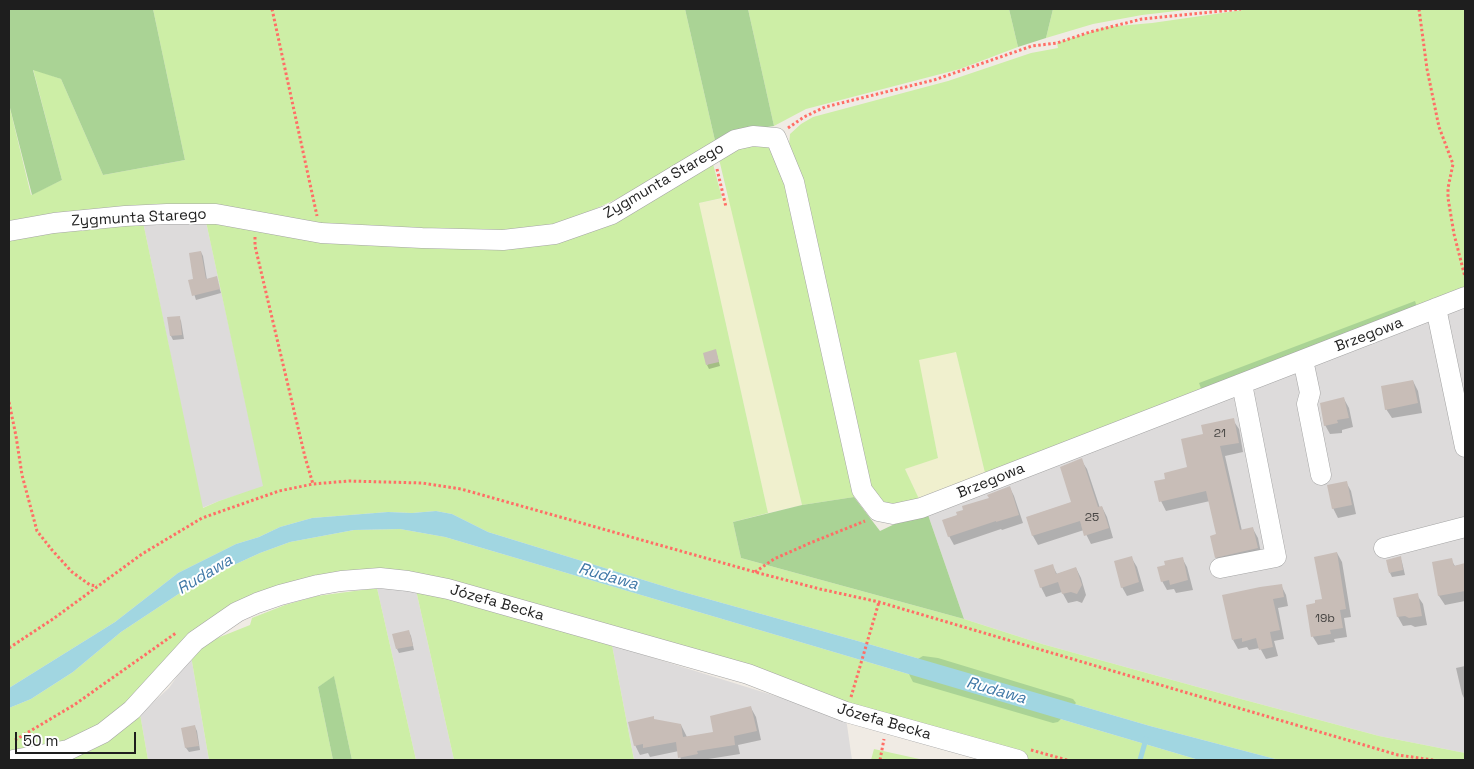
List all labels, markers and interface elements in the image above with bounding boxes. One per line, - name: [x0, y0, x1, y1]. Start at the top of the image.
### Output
- street label: Zygmunta Starego: [601, 139, 727, 223]
- street label: Zygmunta Starego: [71, 205, 207, 231]
- street label: Brzegowa: [1333, 314, 1405, 356]
- house number: 21: [1214, 427, 1226, 441]
- street label: Brzegowa: [955, 459, 1027, 503]
- house number: 25: [1085, 511, 1099, 525]
- water label: Rudawa: [174, 551, 236, 599]
- water label: Rudawa: [576, 559, 640, 595]
- street label: Józefa Becka: [448, 581, 546, 625]
- house number: 19b: [1315, 612, 1335, 626]
- water label: Rudawa: [964, 673, 1028, 709]
- street label: Józefa Becka: [835, 700, 933, 744]
- scale bar: [18, 722, 139, 754]
- text: 50 m: [23, 731, 58, 750]

